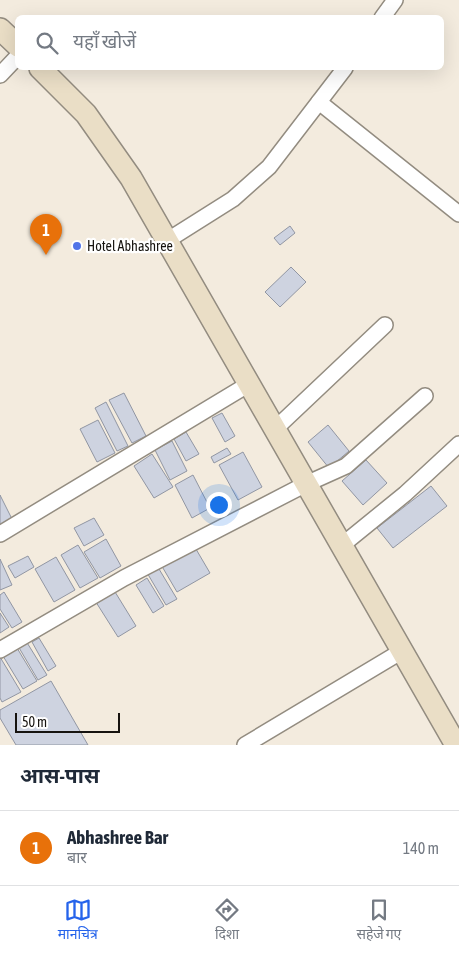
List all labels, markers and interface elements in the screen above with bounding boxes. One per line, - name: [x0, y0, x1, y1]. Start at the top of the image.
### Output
- search box: [15, 15, 444, 70]
- icon: search: [33, 29, 61, 57]
- text: यहाँ खोजें: [73, 30, 136, 52]
- pin: 1: [30, 214, 62, 255]
- place label: Hotel Abhashree: [87, 238, 173, 254]
- marker: Hotel Abhashree: [71, 240, 83, 252]
- your location: [206, 492, 232, 518]
- scale bar: [15, 710, 120, 733]
- text: 50 m: [22, 714, 47, 730]
- text: आस-पास: [20, 763, 99, 787]
- text: Abhashree Bar: [67, 826, 168, 848]
- text: 1: [32, 839, 40, 857]
- text: 140 m: [403, 839, 439, 857]
- text: बार: [67, 848, 87, 866]
- tab: मानचित्र: [58, 896, 98, 945]
- tab: दिशा: [213, 896, 241, 945]
- tab: सहेजे गए: [356, 896, 401, 945]

